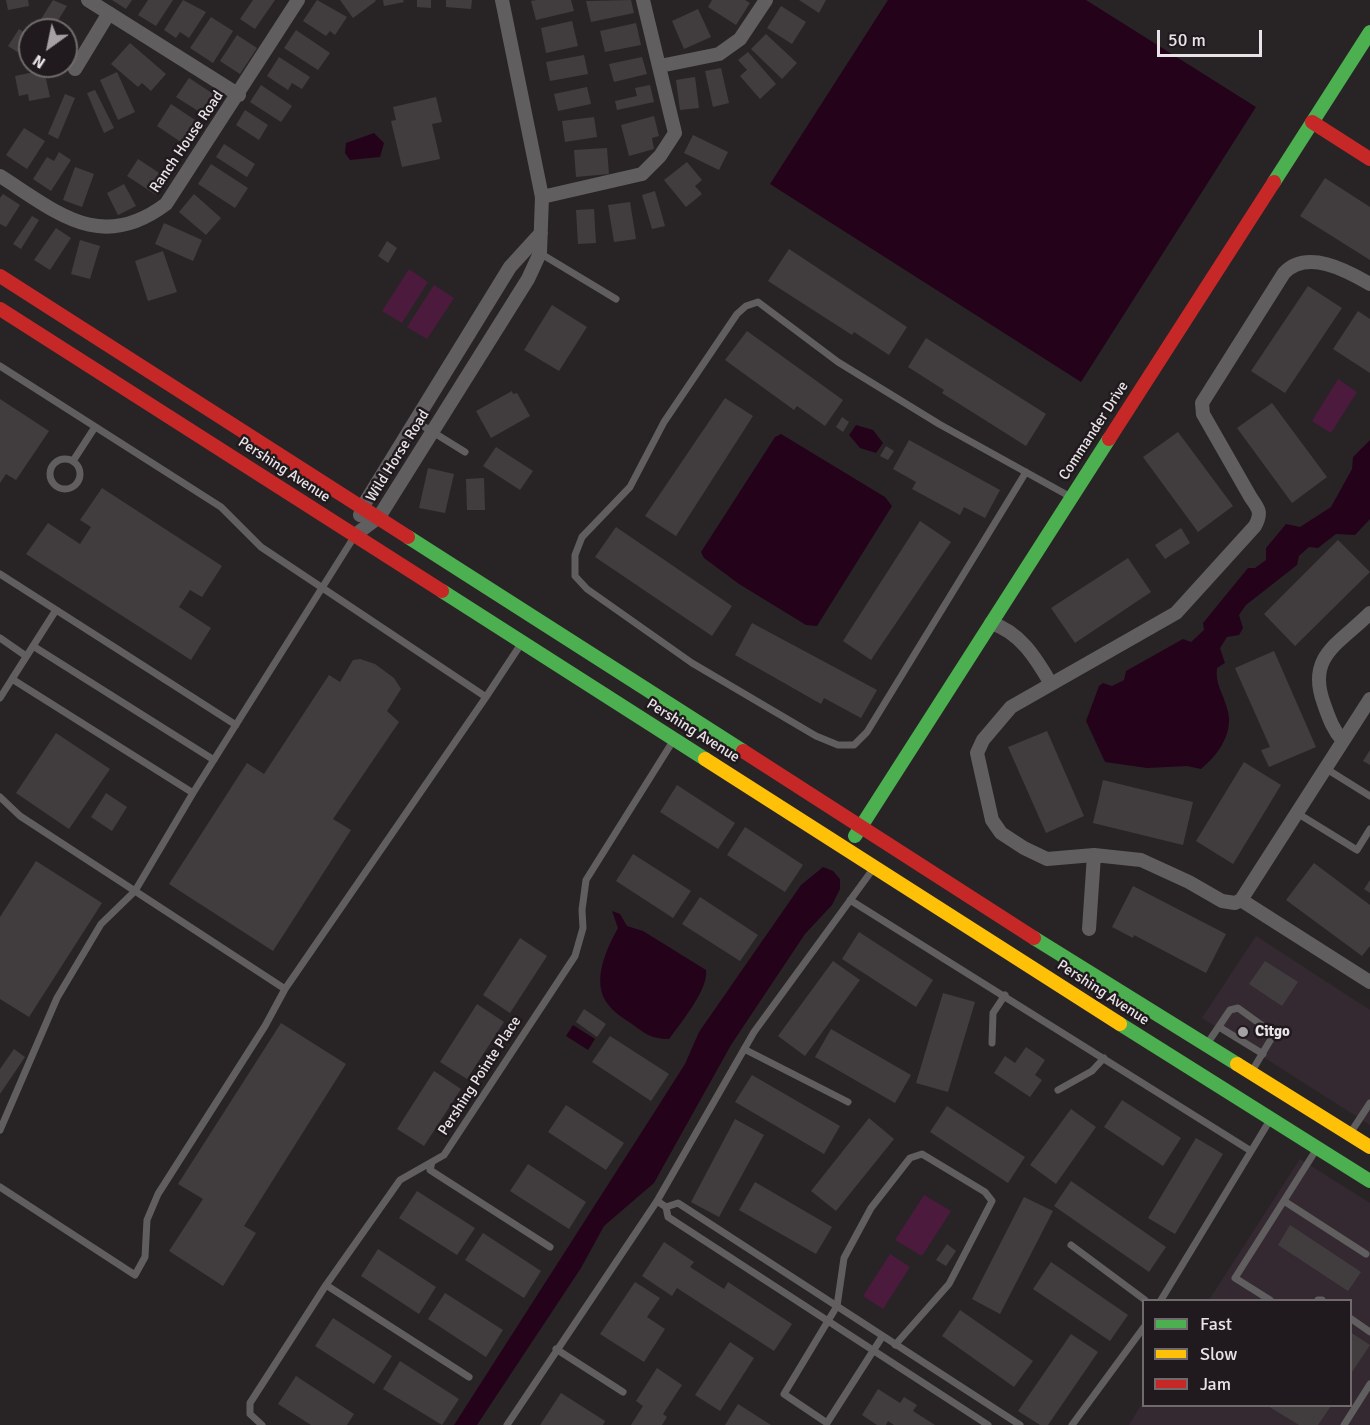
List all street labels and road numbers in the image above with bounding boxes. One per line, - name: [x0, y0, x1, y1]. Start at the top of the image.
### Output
- street label: Ranch House Road: [146, 88, 228, 196]
- street label: Commander Drive: [1055, 378, 1133, 484]
- street label: Wild Horse Road: [362, 407, 434, 505]
- street label: Pershing Avenue: [235, 434, 333, 506]
- street label: Pershing Avenue: [643, 695, 743, 767]
- street label: Pershing Avenue: [1054, 957, 1152, 1029]
- street label: Pershing Pointe Place: [435, 1013, 525, 1139]

